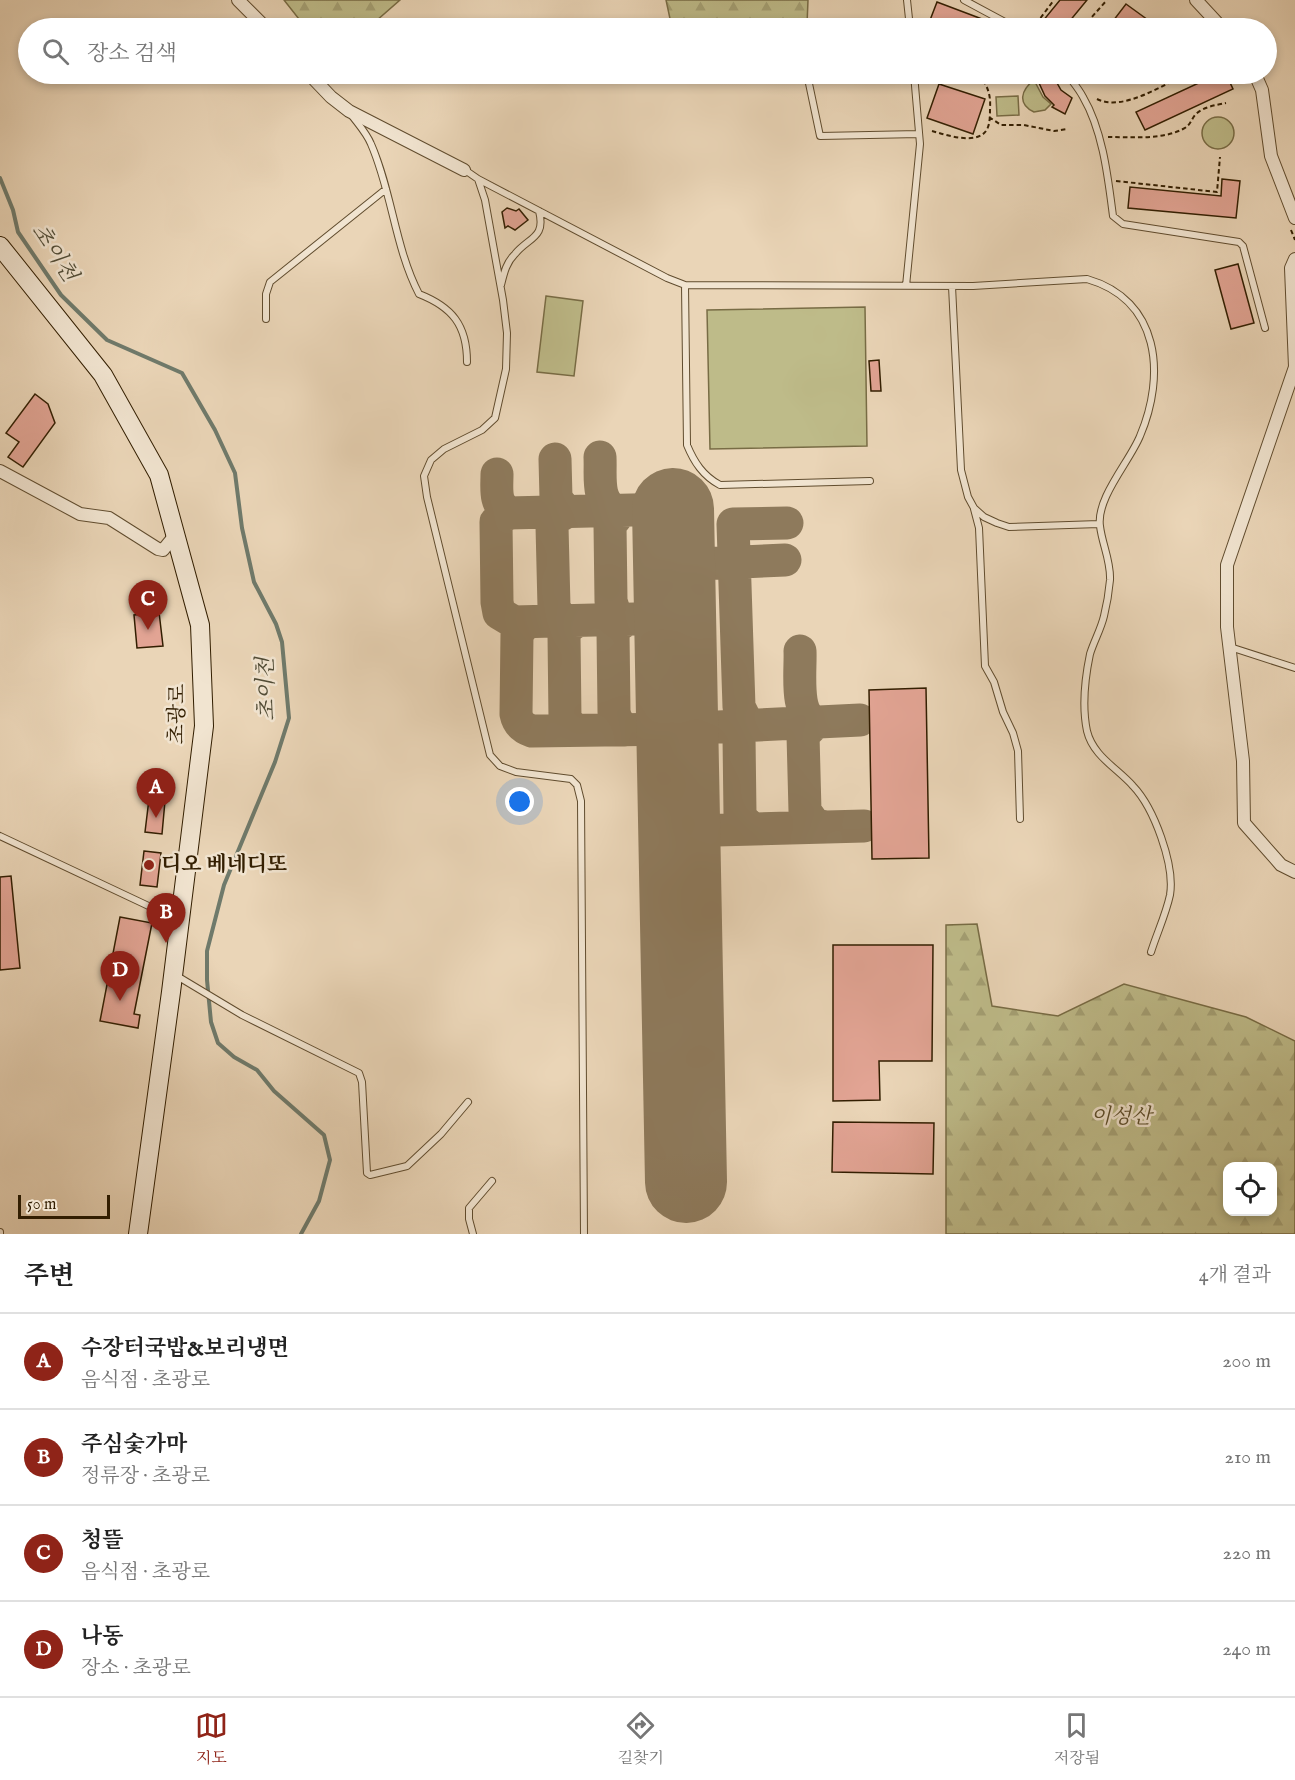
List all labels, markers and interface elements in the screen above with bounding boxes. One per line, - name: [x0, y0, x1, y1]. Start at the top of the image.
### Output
- search box: [18, 18, 1277, 84]
- icon: search: [39, 35, 72, 68]
- text: 장소 검색: [87, 40, 177, 68]
- water label: 초이천: [25, 219, 84, 289]
- pin: C: [128, 580, 168, 630]
- water label: 초이천: [252, 655, 282, 721]
- street label: 초광로: [164, 683, 192, 745]
- pin: A: [136, 768, 176, 818]
- your location: [505, 787, 534, 816]
- place label: 디오 베네디또: [161, 852, 287, 879]
- marker: 디오 베네디또: [142, 858, 156, 872]
- pin: B: [146, 894, 186, 943]
- pin: D: [100, 952, 140, 1001]
- park label: 이성산: [1091, 1104, 1154, 1131]
- map controls: [1223, 1162, 1277, 1216]
- button: locate: [1223, 1162, 1277, 1216]
- scale bar: [18, 1192, 110, 1220]
- text: 50 m: [27, 1195, 56, 1215]
- text: 주변: [24, 1260, 74, 1293]
- text: 4개 결과: [1199, 1263, 1271, 1288]
- text: 수장터국밥&보리냉면: [81, 1335, 289, 1363]
- text: A: [37, 1349, 50, 1374]
- text: 200 m: [1222, 1349, 1271, 1374]
- text: 음식점 · 초광로: [81, 1368, 210, 1393]
- text: 주심숯가마: [81, 1431, 187, 1459]
- text: B: [37, 1445, 50, 1470]
- text: 210 m: [1225, 1445, 1271, 1470]
- text: 정류장 · 초광로: [81, 1464, 210, 1489]
- text: 청뜰: [81, 1527, 124, 1555]
- text: C: [36, 1541, 51, 1566]
- text: 220 m: [1223, 1541, 1271, 1566]
- text: 음식점 · 초광로: [81, 1560, 210, 1585]
- text: 나동: [81, 1623, 124, 1651]
- text: D: [35, 1637, 52, 1662]
- text: 240 m: [1222, 1637, 1271, 1662]
- text: 장소 · 초광로: [81, 1656, 191, 1681]
- tab: 지도: [195, 1709, 228, 1769]
- tab: 길찾기: [618, 1709, 664, 1769]
- tab: 저장됨: [1054, 1709, 1100, 1769]

